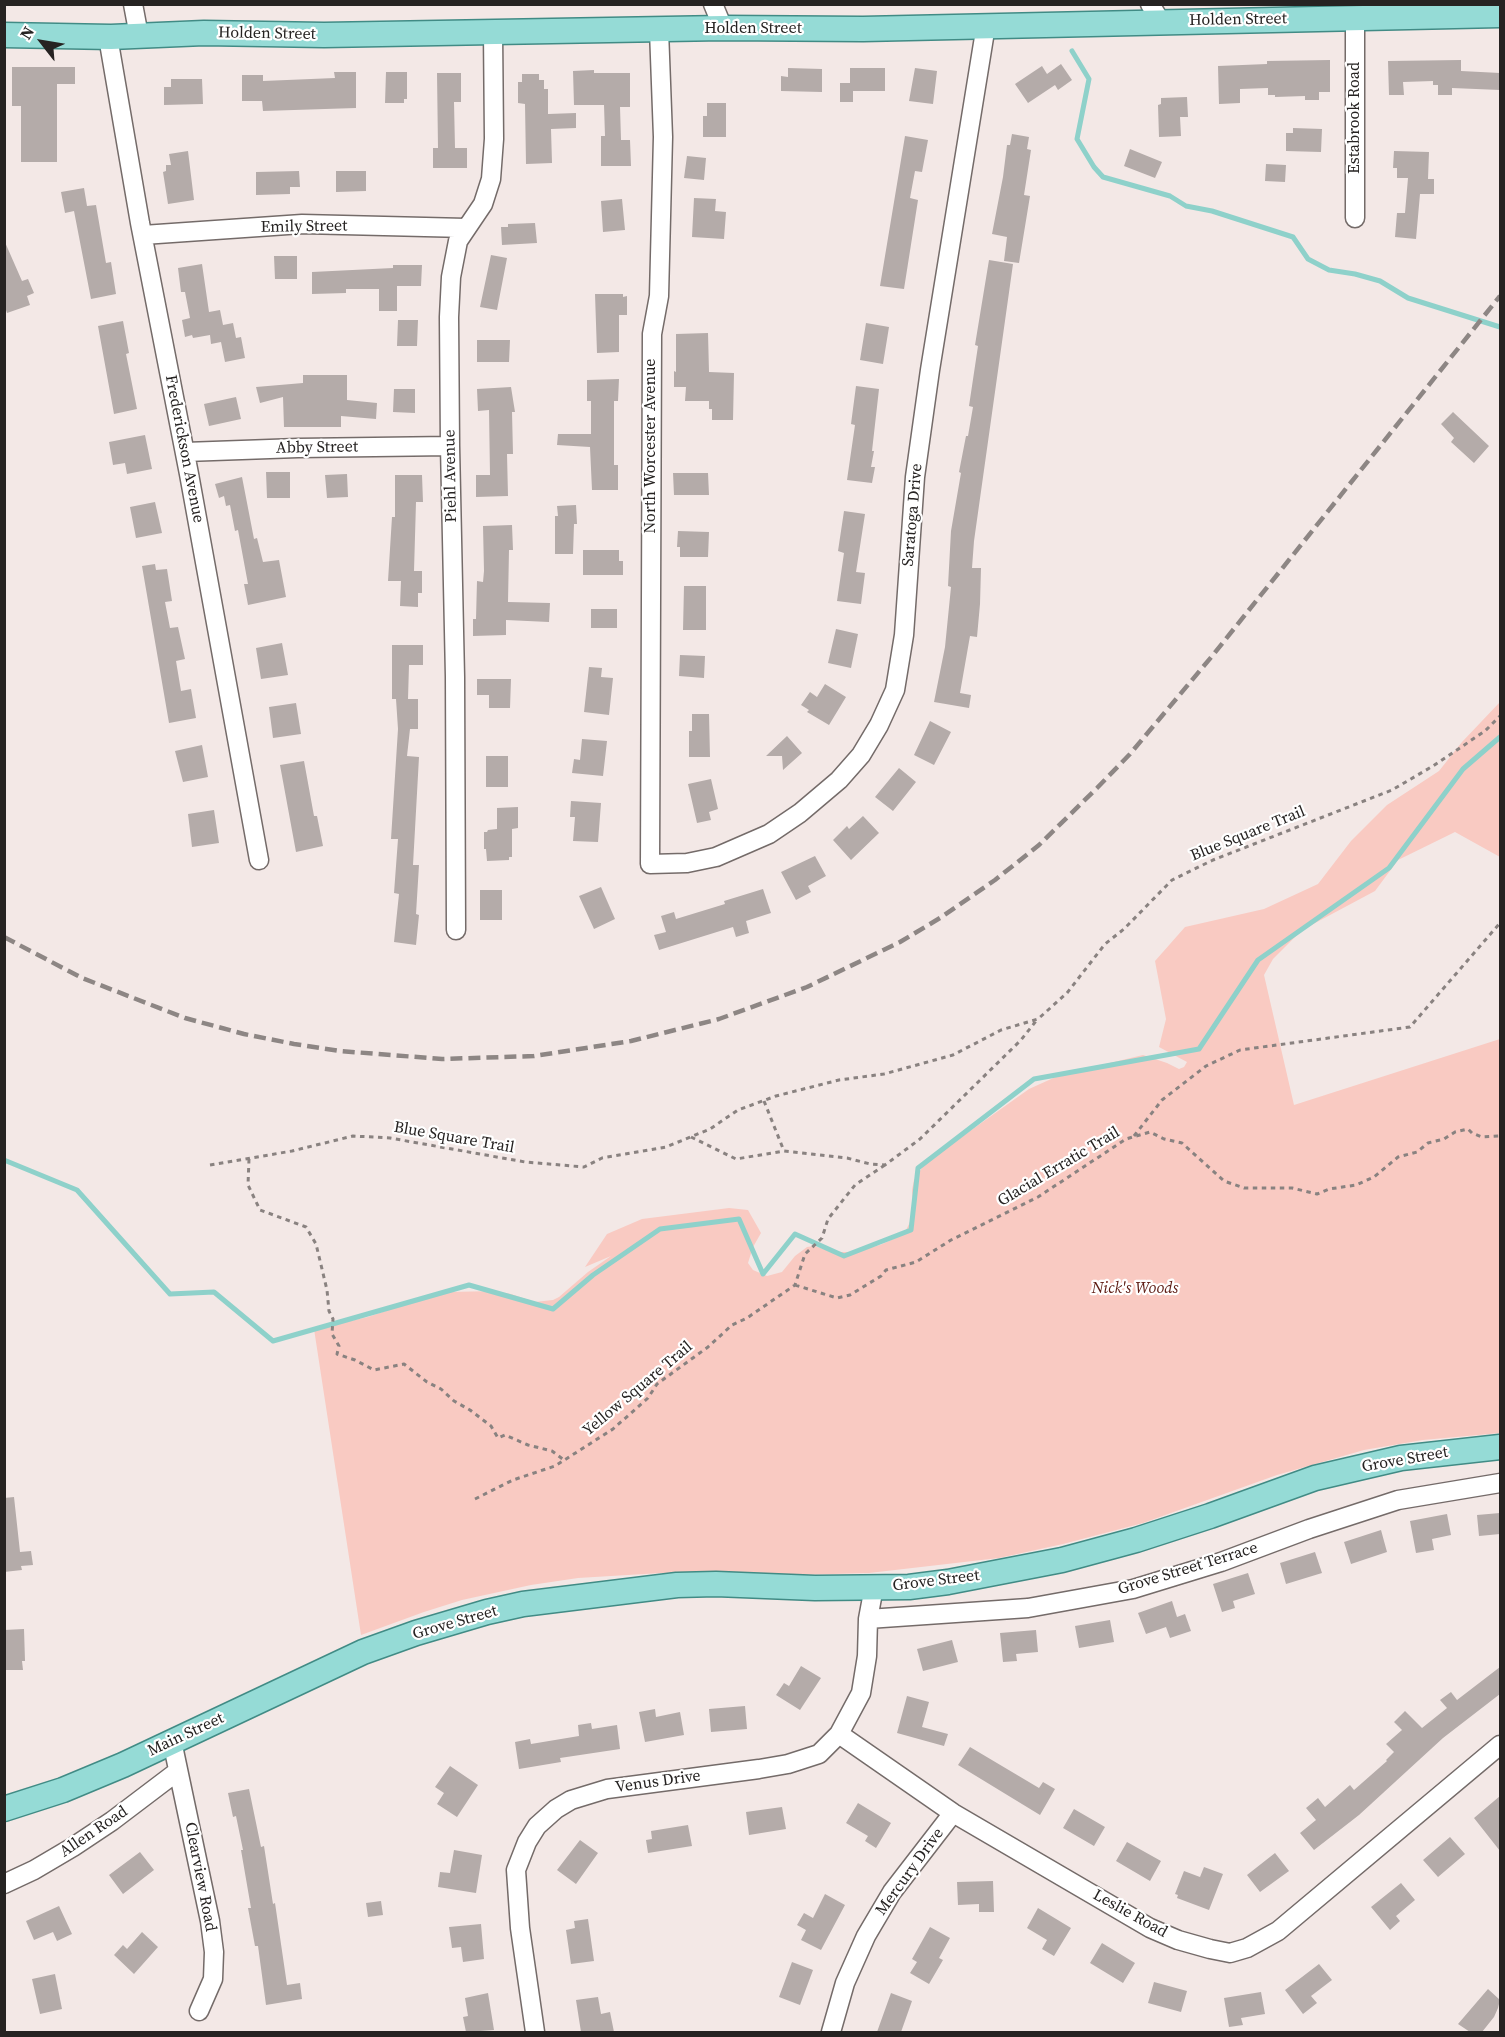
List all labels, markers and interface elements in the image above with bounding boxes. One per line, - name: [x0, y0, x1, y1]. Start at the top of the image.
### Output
- street label: Holden Street: [1189, 10, 1287, 30]
- north arrow: [12, 12, 72, 72]
- street label: Holden Street: [704, 19, 802, 39]
- text: N: [14, 22, 39, 43]
- street label: Holden Street: [218, 24, 316, 44]
- street label: Estabrook Road: [1345, 62, 1365, 174]
- street label: Emily Street: [260, 217, 348, 237]
- street label: North Worcester Avenue: [641, 359, 661, 533]
- street label: Frederickson Avenue: [160, 373, 208, 525]
- street label: Piehl Avenue: [441, 429, 461, 523]
- street label: Abby Street: [276, 438, 358, 458]
- street label: Saratoga Drive: [899, 463, 927, 567]
- street label: Blue Square Trail: [1188, 802, 1308, 866]
- street label: Blue Square Trail: [392, 1118, 516, 1158]
- street label: Glacial Erratic Trail: [994, 1123, 1124, 1211]
- park label: Nick's Woods: [1092, 1279, 1178, 1299]
- street label: Yellow Square Trail: [579, 1337, 697, 1441]
- street label: Grove Street: [1360, 1443, 1450, 1477]
- street label: Grove Street Terrace: [1116, 1539, 1260, 1599]
- street label: Grove Street: [891, 1566, 981, 1596]
- street label: Grove Street: [410, 1602, 500, 1644]
- street label: Main Street: [145, 1709, 227, 1761]
- street label: Venus Drive: [614, 1767, 702, 1797]
- street label: Allen Road: [56, 1802, 132, 1862]
- street label: Clearview Road: [180, 1821, 220, 1933]
- street label: Mercury Drive: [872, 1825, 948, 1919]
- street label: Leslie Road: [1089, 1886, 1171, 1942]

